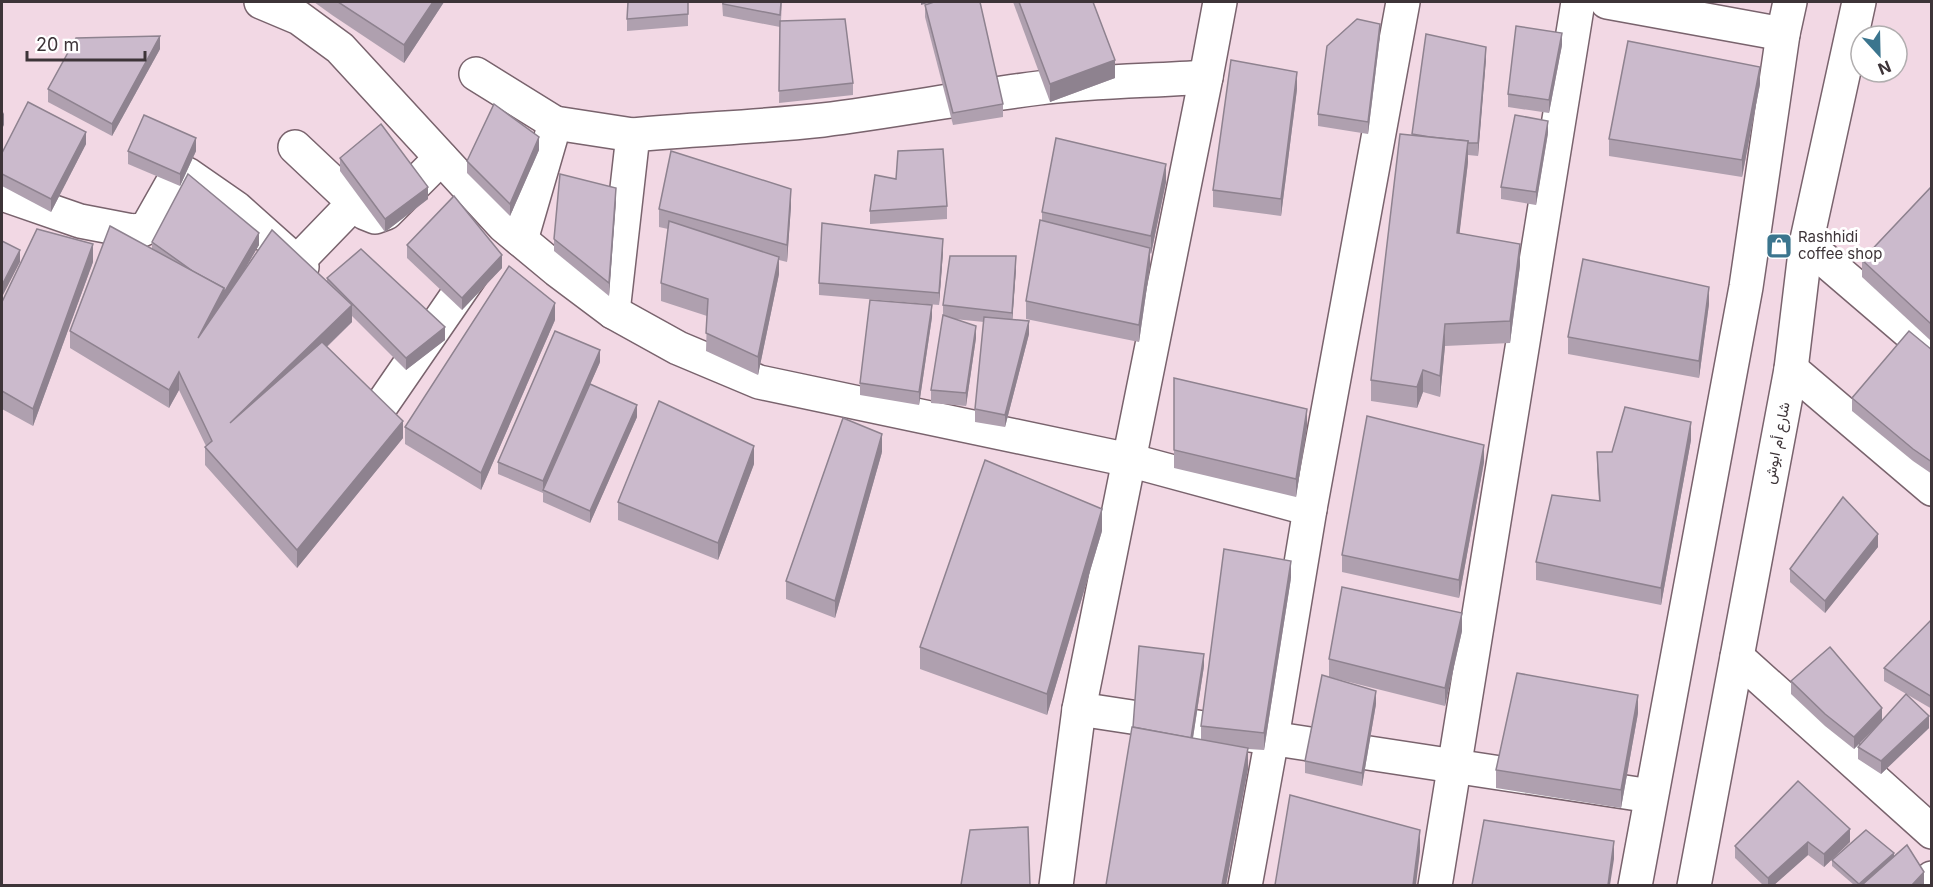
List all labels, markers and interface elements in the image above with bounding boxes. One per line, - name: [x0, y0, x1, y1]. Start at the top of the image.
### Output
- scale bar: [27, 24, 146, 62]
- north arrow: [1849, 24, 1909, 84]
- text: 20 m: [36, 34, 79, 55]
- text: N: [1875, 56, 1894, 79]
- place label: Rashhidi coffee shop: [1798, 227, 1882, 263]
- shop icon: Rashhidi coffee shop: [1764, 231, 1794, 261]
- street label: شارع أم ابوش: [1759, 400, 1796, 486]

